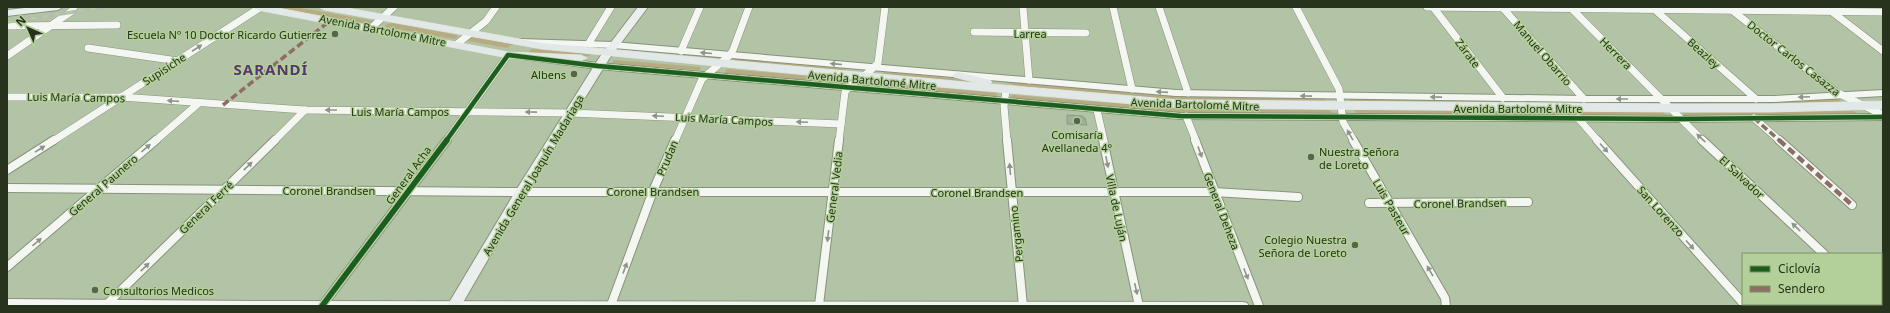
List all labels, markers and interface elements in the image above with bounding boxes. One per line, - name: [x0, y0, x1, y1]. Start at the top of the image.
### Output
- north arrow: [8, 8, 48, 48]
- street label: Avenida Bartolomé Mitre: [318, 10, 448, 50]
- text: N: [12, 12, 29, 29]
- street label: Manuel Obarrio: [1511, 17, 1576, 89]
- street label: Doctor Carlos Casazza: [1744, 17, 1844, 99]
- street label: Larrea: [1013, 26, 1047, 41]
- place label: Escuela Nº 10 Doctor Ricardo Gutierrez: [127, 27, 327, 42]
- marker: Escuela Nº 10 Doctor Ricardo Gutierrez: [330, 29, 340, 39]
- street label: Herrera: [1597, 34, 1635, 72]
- street label: Beazley: [1684, 34, 1724, 72]
- street label: Zárate: [1452, 35, 1484, 71]
- one-way arrow: [191, 45, 202, 52]
- street label: Supisiche: [139, 49, 189, 89]
- one-way arrow: [700, 50, 712, 56]
- district label: SARANDÍ: [234, 59, 308, 79]
- one-way arrow: [830, 61, 842, 67]
- place label: Albens: [531, 67, 566, 82]
- street label: Avenida Bartolomé Mitre: [807, 67, 937, 93]
- marker: Albens: [569, 69, 579, 79]
- one-way arrow: [1156, 88, 1168, 95]
- street label: Luis María Campos: [27, 89, 125, 105]
- street label: Avenida General Joaquín Madariaga: [479, 92, 587, 258]
- one-way arrow: [1299, 93, 1312, 99]
- street label: Avenida Bartolomé Mitre: [1130, 94, 1260, 114]
- one-way arrow: [1429, 94, 1442, 100]
- one-way arrow: [1798, 94, 1810, 101]
- one-way arrow: [1615, 96, 1628, 102]
- one-way arrow: [167, 98, 179, 105]
- street label: Avenida Bartolomé Mitre: [1454, 101, 1582, 116]
- street label: Luis María Campos: [351, 104, 449, 119]
- one-way arrow: [324, 107, 337, 113]
- one-way arrow: [524, 109, 537, 115]
- street label: Luis María Campos: [675, 109, 773, 129]
- one-way arrow: [651, 113, 664, 119]
- marker: Comisaría Avellaneda 4°: [1072, 116, 1082, 126]
- one-way arrow: [796, 119, 808, 126]
- place label: Comisaría Avellaneda 4°: [1042, 127, 1113, 155]
- one-way arrow: [1347, 129, 1354, 141]
- one-way arrow: [1696, 134, 1706, 143]
- street label: Prudan: [653, 138, 681, 178]
- street label: General Acha: [382, 143, 434, 207]
- one-way arrow: [1599, 143, 1608, 152]
- one-way arrow: [141, 144, 151, 153]
- place label: Nuestra Señora de Loreto: [1319, 144, 1399, 172]
- one-way arrow: [34, 145, 46, 152]
- one-way arrow: [1197, 147, 1203, 159]
- street label: General Vedia: [822, 150, 846, 224]
- street label: General Paunero: [65, 151, 141, 219]
- marker: Nuestra Señora de Loreto: [1306, 152, 1316, 162]
- street label: El Salvador: [1716, 152, 1768, 202]
- one-way arrow: [1105, 156, 1111, 168]
- one-way arrow: [243, 161, 253, 171]
- one-way arrow: [1006, 163, 1013, 175]
- street label: General Deheza: [1200, 170, 1244, 252]
- street label: Villa de Luján: [1103, 173, 1131, 243]
- street label: Luis Pasteur: [1370, 176, 1415, 238]
- street label: General Ferré: [175, 177, 237, 237]
- street label: San Lorenzo: [1634, 182, 1688, 240]
- street label: Coronel Brandsen: [283, 183, 375, 198]
- street label: Coronel Brandsen: [607, 184, 699, 199]
- street label: Coronel Brandsen: [931, 185, 1023, 200]
- street label: Coronel Brandsen: [1413, 195, 1507, 211]
- street label: Pergamino: [1006, 205, 1026, 263]
- one-way arrow: [1790, 223, 1801, 232]
- one-way arrow: [825, 230, 831, 242]
- place label: Colegio Nuestra Señora de Loreto: [1259, 232, 1347, 260]
- one-way arrow: [31, 237, 42, 246]
- one-way arrow: [1686, 239, 1695, 250]
- marker: Colegio Nuestra Señora de Loreto: [1350, 240, 1360, 250]
- legend: [1742, 253, 1882, 305]
- text: Ciclovía: [1778, 260, 1820, 277]
- one-way arrow: [140, 262, 150, 272]
- one-way arrow: [622, 262, 628, 274]
- one-way arrow: [1426, 265, 1433, 277]
- one-way arrow: [1244, 268, 1250, 280]
- text: Sendero: [1778, 280, 1825, 297]
- place label: Consultorios Medicos: [103, 283, 214, 298]
- one-way arrow: [1133, 283, 1139, 295]
- marker: Consultorios Medicos: [90, 285, 100, 295]

